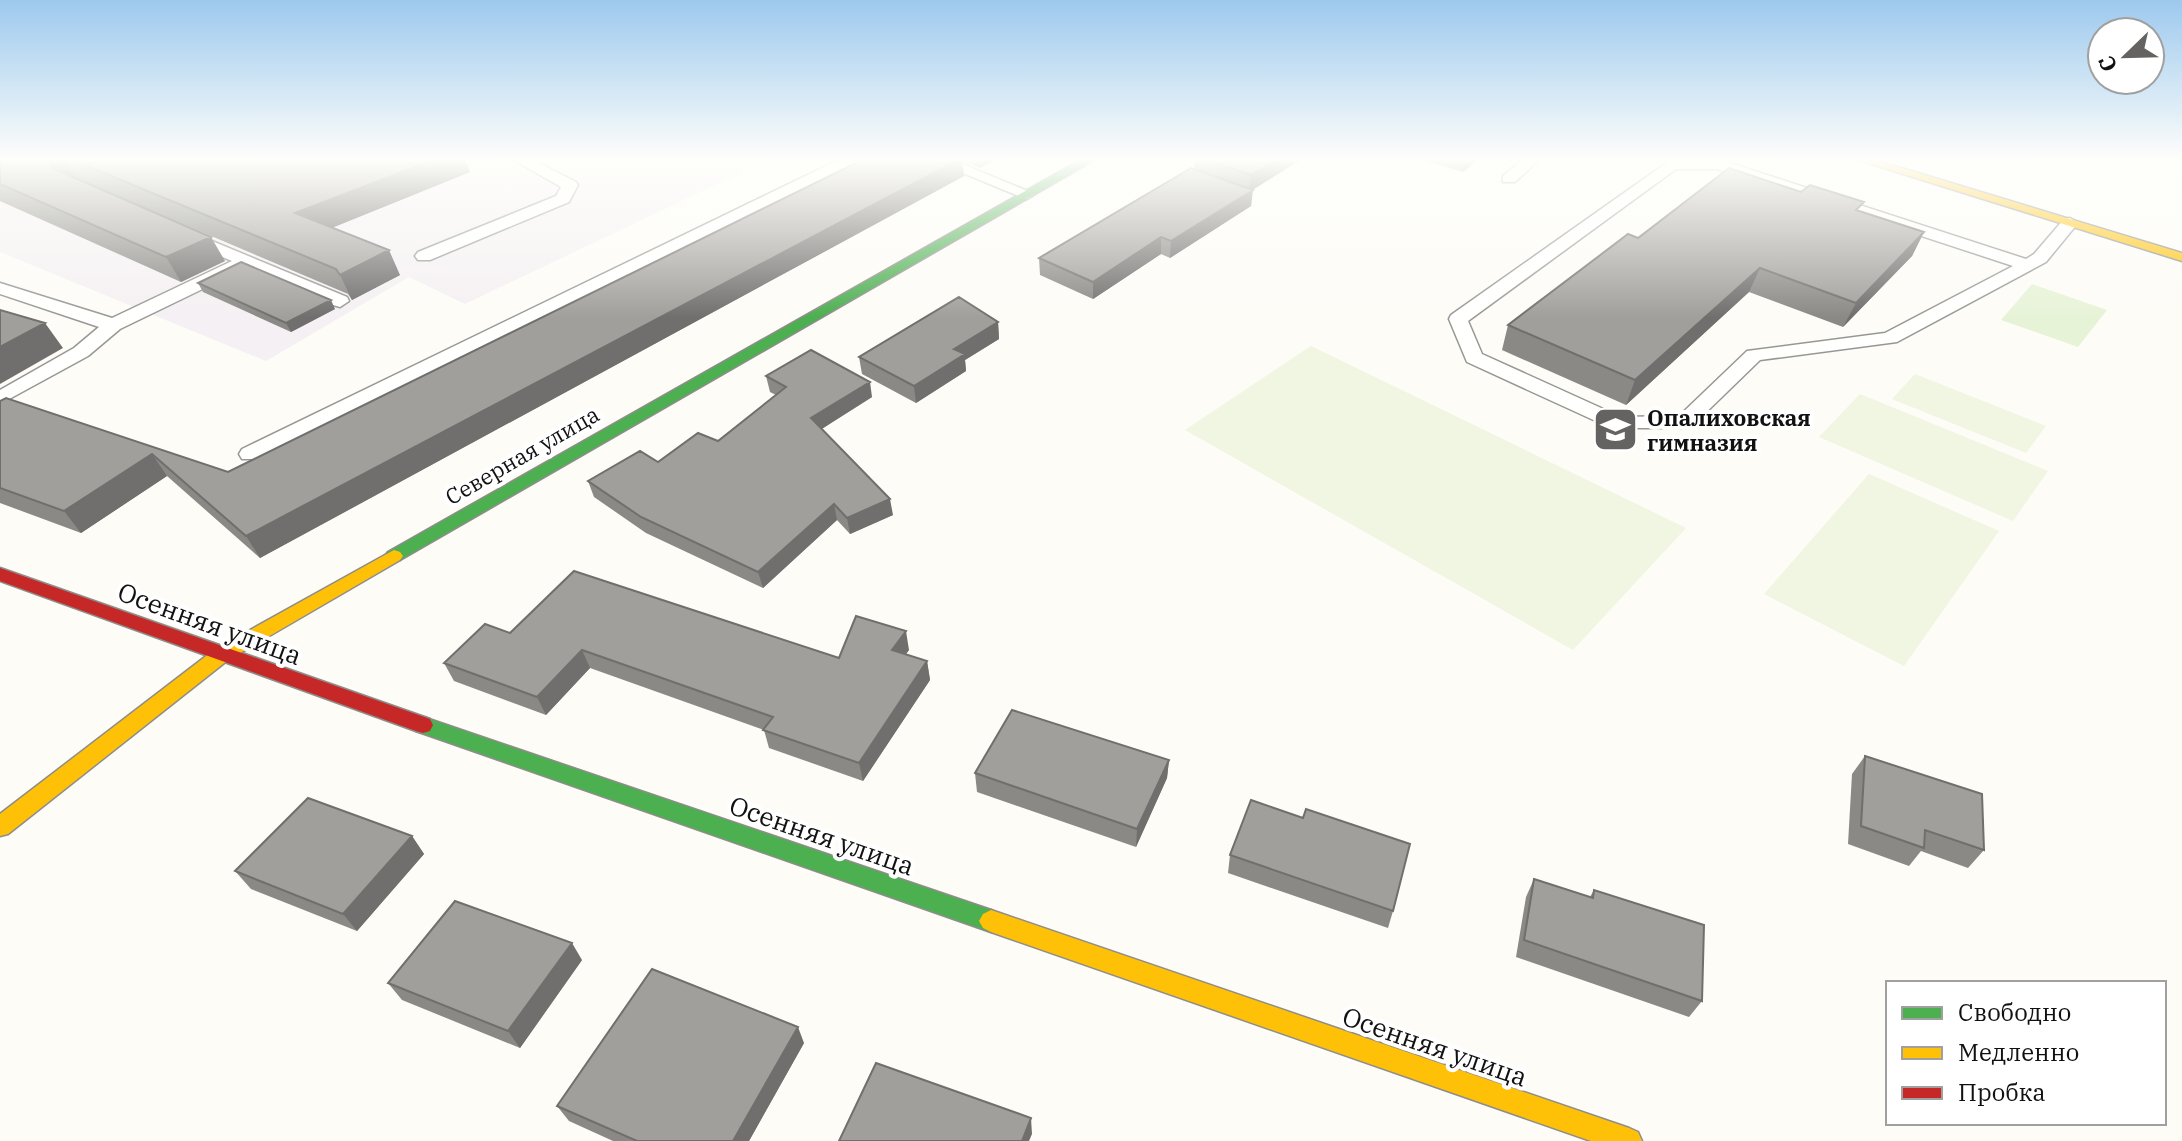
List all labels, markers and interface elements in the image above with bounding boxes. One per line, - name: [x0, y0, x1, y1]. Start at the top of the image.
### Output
- north arrow: [2086, 16, 2166, 96]
- text: С: [2091, 52, 2123, 76]
- street label: Северная улица: [440, 399, 604, 511]
- place label: Опалиховская гимназия: [1647, 403, 1811, 457]
- school or university icon: Опалиховская гимназия: [1592, 406, 1640, 454]
- street label: Осенняя улица: [113, 574, 307, 672]
- street label: Осенняя улица: [725, 787, 919, 883]
- legend: [1886, 981, 2166, 1125]
- text: Свободно: [1958, 996, 2071, 1028]
- street label: Осенняя улица: [1338, 998, 1532, 1094]
- text: Медленно: [1958, 1036, 2079, 1068]
- text: Пробка: [1958, 1076, 2046, 1108]

